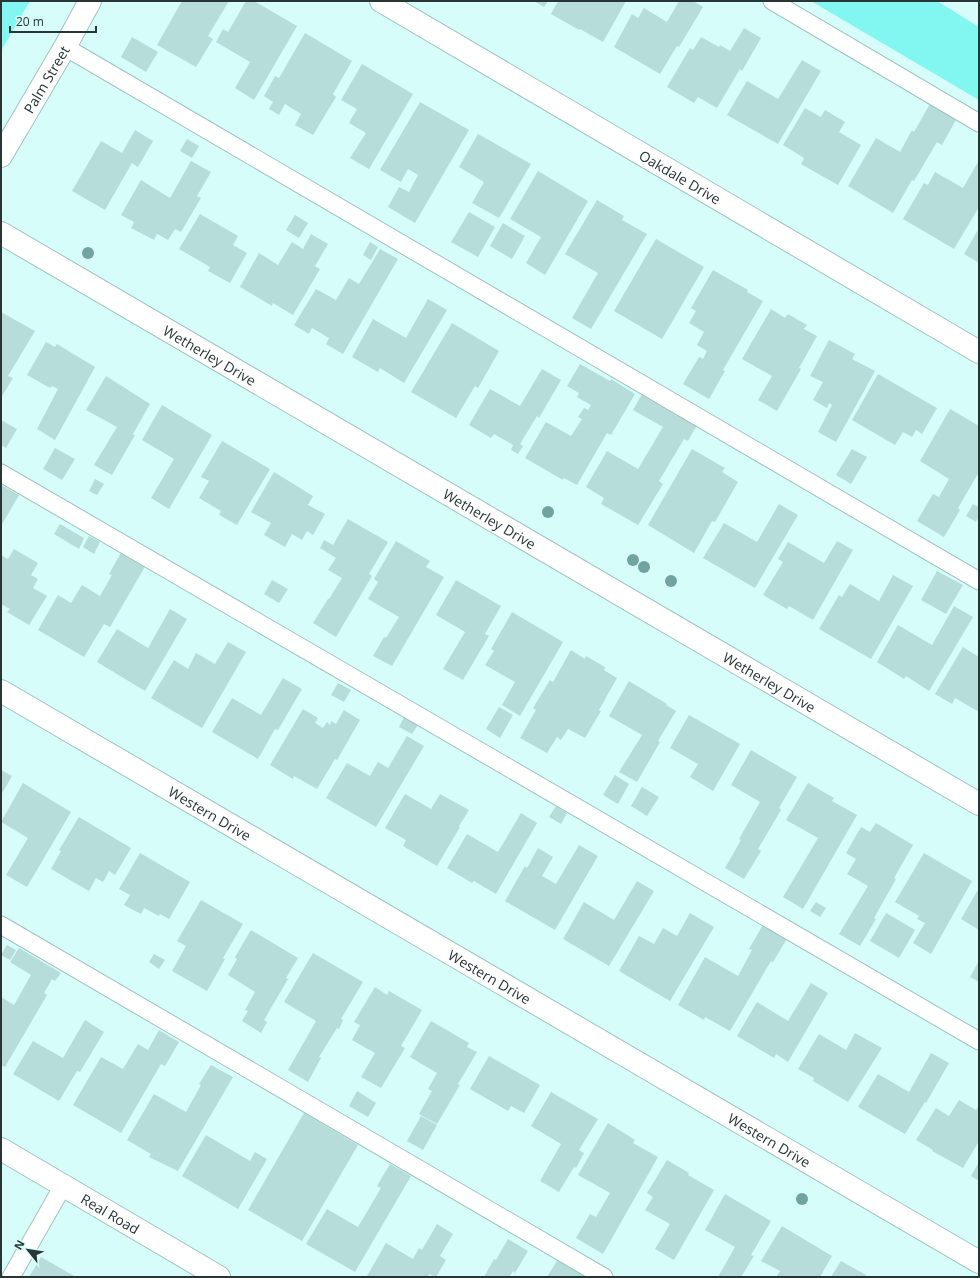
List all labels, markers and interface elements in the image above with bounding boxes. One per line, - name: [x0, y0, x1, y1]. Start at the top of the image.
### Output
- scale bar: [10, 8, 96, 34]
- text: 20 m: [16, 13, 44, 30]
- street label: Palm Street: [19, 42, 73, 117]
- street label: Oakdale Drive: [636, 145, 725, 208]
- street label: Wetherley Drive: [160, 320, 260, 390]
- street label: Wetherley Drive: [440, 484, 540, 553]
- street label: Wetherley Drive: [720, 647, 820, 716]
- street label: Western Drive: [165, 781, 255, 845]
- street label: Western Drive: [445, 945, 535, 1008]
- street label: Western Drive: [725, 1108, 814, 1171]
- street label: Real Road: [78, 1189, 143, 1238]
- north arrow: [8, 1230, 48, 1270]
- text: N: [10, 1237, 28, 1252]

